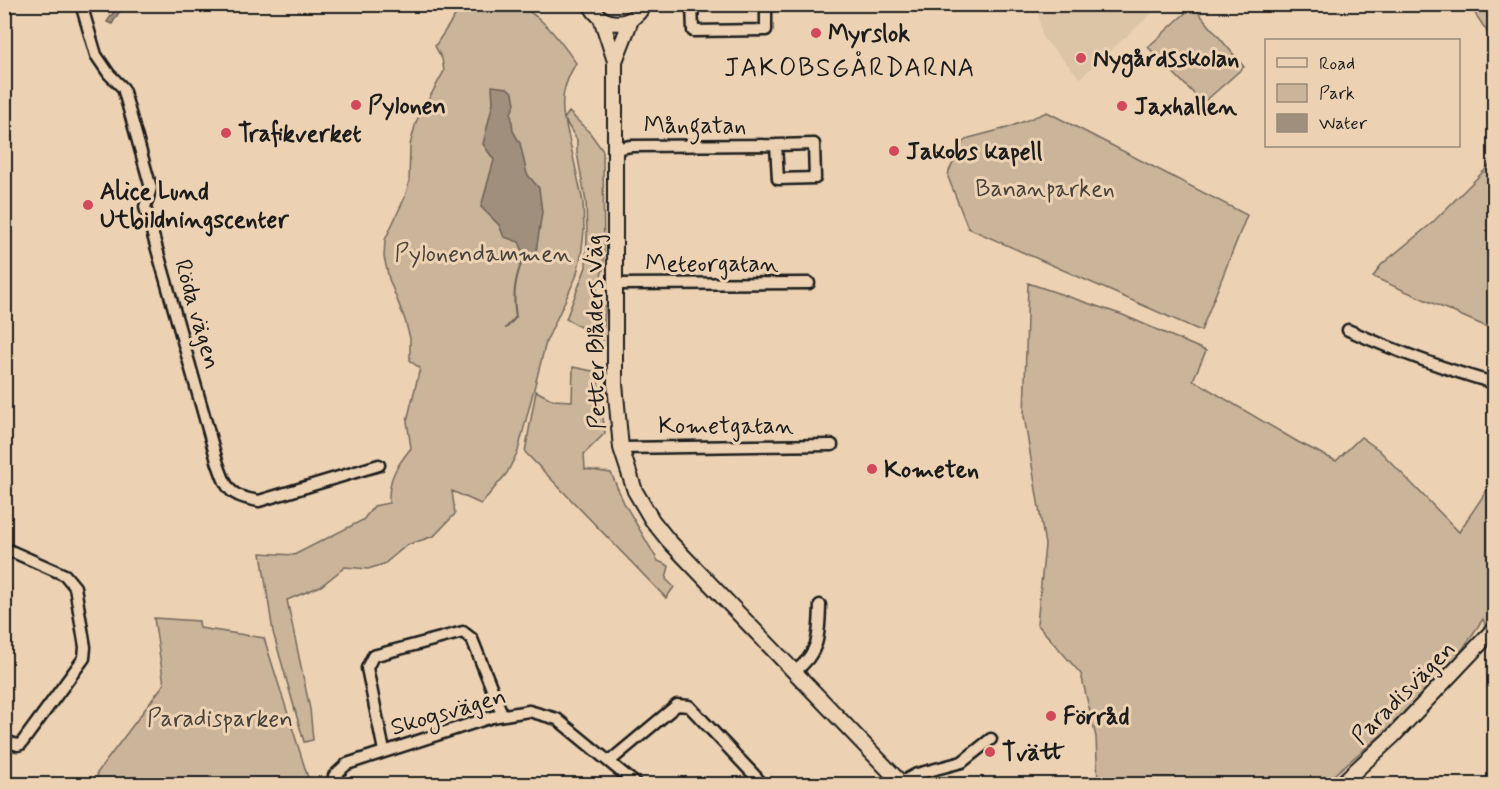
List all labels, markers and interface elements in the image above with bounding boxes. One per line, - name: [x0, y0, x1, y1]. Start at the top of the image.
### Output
- place label: Myrslok: [828, 19, 910, 50]
- marker: Myrslok: [809, 26, 823, 40]
- legend: [1265, 39, 1460, 147]
- place label: Nygårdsskolan: [1093, 44, 1239, 78]
- district label: JAKOBSGÅRDARNA: [724, 51, 976, 86]
- marker: Nygårdsskolan: [1074, 51, 1088, 65]
- text: Road: [1319, 52, 1355, 76]
- text: Park: [1319, 82, 1355, 106]
- place label: Pylonen: [368, 91, 446, 122]
- place label: Jaxhallen: [1134, 92, 1237, 123]
- marker: Pylonen: [349, 98, 363, 112]
- marker: Jaxhallen: [1115, 99, 1129, 113]
- street label: Mångatan: [644, 111, 746, 145]
- text: Water: [1319, 112, 1368, 136]
- place label: Trafikverket: [238, 119, 362, 150]
- marker: Trafikverket: [219, 126, 233, 140]
- place label: Jakobs kapell: [906, 137, 1043, 168]
- marker: Jakobs kapell: [887, 144, 901, 158]
- park label: Bananparken: [975, 174, 1115, 205]
- place label: Alice Lund Utbildningscenter: [100, 177, 289, 237]
- marker: Alice Lund Utbildningscenter: [81, 198, 95, 212]
- street label: Petter Blåders Väg: [579, 234, 614, 430]
- park label: Pylonendammen: [394, 239, 572, 270]
- street label: Meteorgatan: [645, 249, 779, 280]
- street label: Röda vägen: [166, 256, 227, 373]
- street label: Kometgatan: [658, 411, 794, 442]
- place label: Kometen: [884, 455, 979, 486]
- marker: Kometen: [865, 462, 879, 476]
- street label: Paradisvägen: [1345, 634, 1463, 752]
- street label: Skogsvägen: [387, 681, 510, 746]
- place label: Förråd: [1063, 702, 1129, 733]
- park label: Paradisparken: [147, 704, 293, 735]
- marker: Förråd: [1044, 709, 1058, 723]
- place label: Tvätt: [1002, 738, 1065, 769]
- marker: Tvätt: [983, 745, 997, 759]

